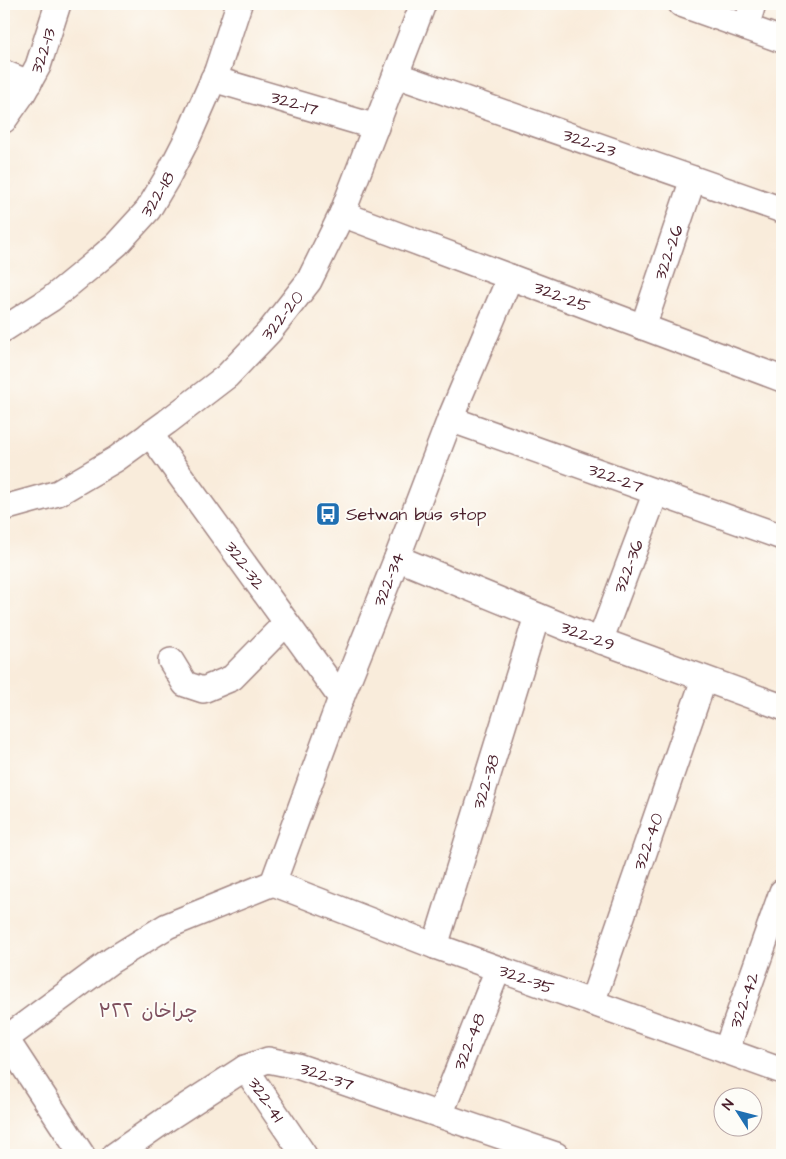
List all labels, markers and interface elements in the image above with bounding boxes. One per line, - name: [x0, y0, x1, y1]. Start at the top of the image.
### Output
- street label: 322-13: [24, 25, 63, 79]
- street label: 322-17: [267, 85, 321, 122]
- street label: 322-23: [559, 122, 619, 164]
- street label: 322-18: [135, 167, 181, 223]
- street label: 322-26: [648, 221, 690, 283]
- street label: 322-25: [530, 275, 594, 319]
- street label: 322-20: [255, 285, 310, 346]
- street label: 322-27: [585, 457, 647, 500]
- bus stop icon: Setwan bus stop: [315, 501, 341, 527]
- place label: Setwan bus stop: [346, 502, 486, 527]
- street label: 322-32: [218, 536, 271, 596]
- street label: 322-36: [607, 536, 650, 597]
- street label: 322-34: [367, 548, 411, 610]
- street label: 322-29: [557, 615, 618, 658]
- street label: 322-38: [466, 751, 507, 812]
- street label: 322-40: [627, 810, 670, 874]
- street label: 322-35: [495, 958, 558, 1001]
- street label: 322-42: [723, 968, 766, 1032]
- district label: چراخان ٣٢٢: [99, 998, 197, 1025]
- street label: 322-48: [447, 1009, 492, 1074]
- street label: 322-37: [296, 1056, 357, 1098]
- street label: 322-41: [242, 1072, 290, 1127]
- north arrow: [714, 1086, 764, 1136]
- text: N: [718, 1095, 739, 1114]

